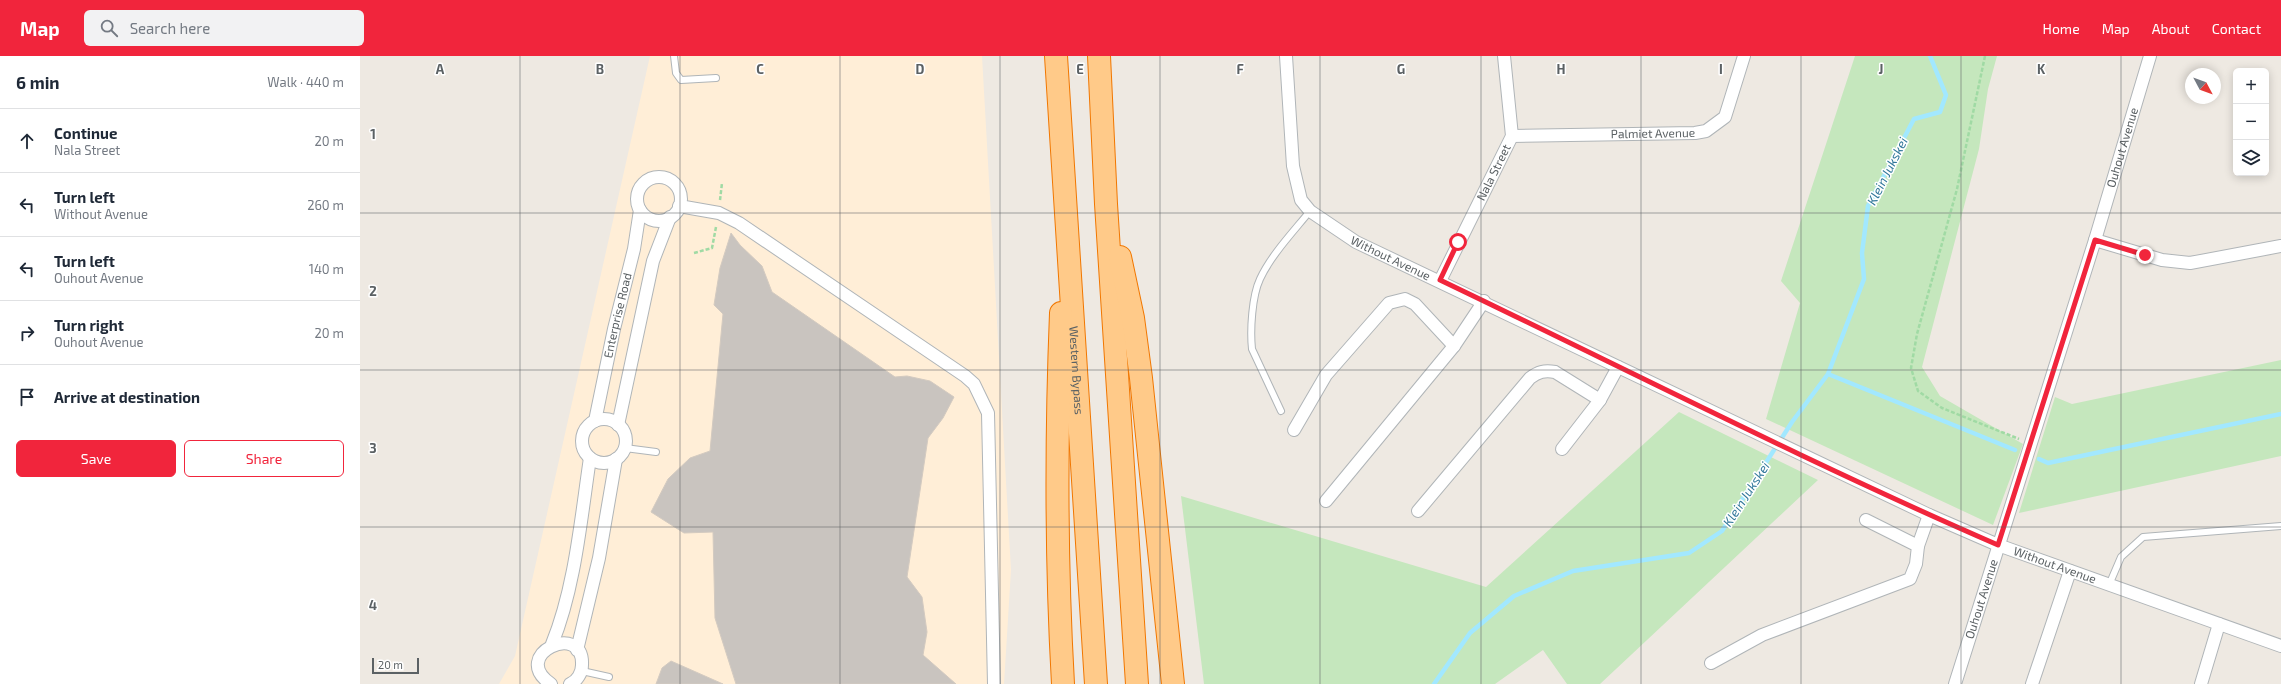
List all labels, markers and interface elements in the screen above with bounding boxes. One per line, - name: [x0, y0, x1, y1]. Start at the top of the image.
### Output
- search box: [84, 10, 364, 46]
- text: Map: [20, 17, 60, 40]
- icon: search: [98, 17, 120, 39]
- text: Search here: [130, 19, 210, 37]
- text: Home: [2043, 20, 2080, 37]
- text: Map: [2102, 20, 2130, 37]
- text: About: [2152, 20, 2190, 37]
- text: Contact: [2212, 20, 2261, 37]
- text: A: [436, 61, 445, 77]
- text: B: [596, 61, 604, 77]
- text: C: [756, 61, 764, 77]
- text: D: [916, 61, 925, 77]
- text: E: [1076, 61, 1084, 77]
- text: F: [1236, 61, 1244, 77]
- text: G: [1397, 61, 1405, 77]
- text: H: [1557, 61, 1566, 77]
- text: I: [1719, 61, 1723, 77]
- text: J: [1879, 61, 1883, 77]
- text: K: [2037, 61, 2046, 77]
- north arrow: [2185, 68, 2221, 104]
- map controls: [2233, 68, 2269, 176]
- button: +: [2233, 68, 2269, 104]
- text: 6 min: [16, 72, 60, 92]
- text: Walk · 440 m: [267, 74, 344, 90]
- button: −: [2233, 104, 2269, 140]
- street label: Ouhout Avenue: [2103, 106, 2140, 189]
- text: Continue: [54, 124, 117, 142]
- street label: Palmiet Avenue: [1611, 125, 1695, 140]
- text: 1: [370, 126, 376, 142]
- icon: ahead: [16, 130, 38, 152]
- text: 20 m: [315, 133, 344, 149]
- water label: Klein Jukskei: [1863, 134, 1911, 208]
- button: layers: [2233, 140, 2269, 176]
- street label: Nala Street: [1473, 141, 1513, 203]
- text: Nala Street: [54, 142, 120, 158]
- text: Turn left: [54, 188, 115, 206]
- icon: left: [16, 194, 38, 216]
- text: 260 m: [307, 197, 344, 213]
- text: Without Avenue: [54, 206, 148, 222]
- street label: Without Avenue: [1349, 233, 1433, 283]
- route start: [1449, 233, 1467, 251]
- route end: [2136, 246, 2154, 264]
- text: Turn left: [54, 252, 115, 270]
- icon: left: [16, 258, 38, 280]
- text: 140 m: [309, 261, 344, 277]
- text: Ouhout Avenue: [54, 270, 144, 286]
- street label: Enterprise Road: [600, 271, 634, 359]
- text: 2: [369, 283, 377, 299]
- text: Turn right: [54, 316, 124, 334]
- icon: right: [16, 322, 38, 344]
- text: 20 m: [315, 325, 344, 341]
- street label: Western Bypass: [1067, 326, 1087, 415]
- text: Ouhout Avenue: [54, 334, 144, 350]
- icon: arrive: [16, 386, 38, 408]
- text: Arrive at destination: [54, 388, 200, 406]
- button: Save: [16, 440, 176, 477]
- button: Share: [184, 440, 344, 477]
- text: 3: [369, 440, 377, 456]
- water label: Klein Jukskei: [1719, 459, 1773, 529]
- street label: Without Avenue: [2012, 543, 2098, 585]
- street label: Ouhout Avenue: [1962, 557, 2000, 640]
- text: 4: [369, 597, 377, 613]
- scale bar: [372, 656, 419, 675]
- text: 20 m: [378, 658, 403, 671]

